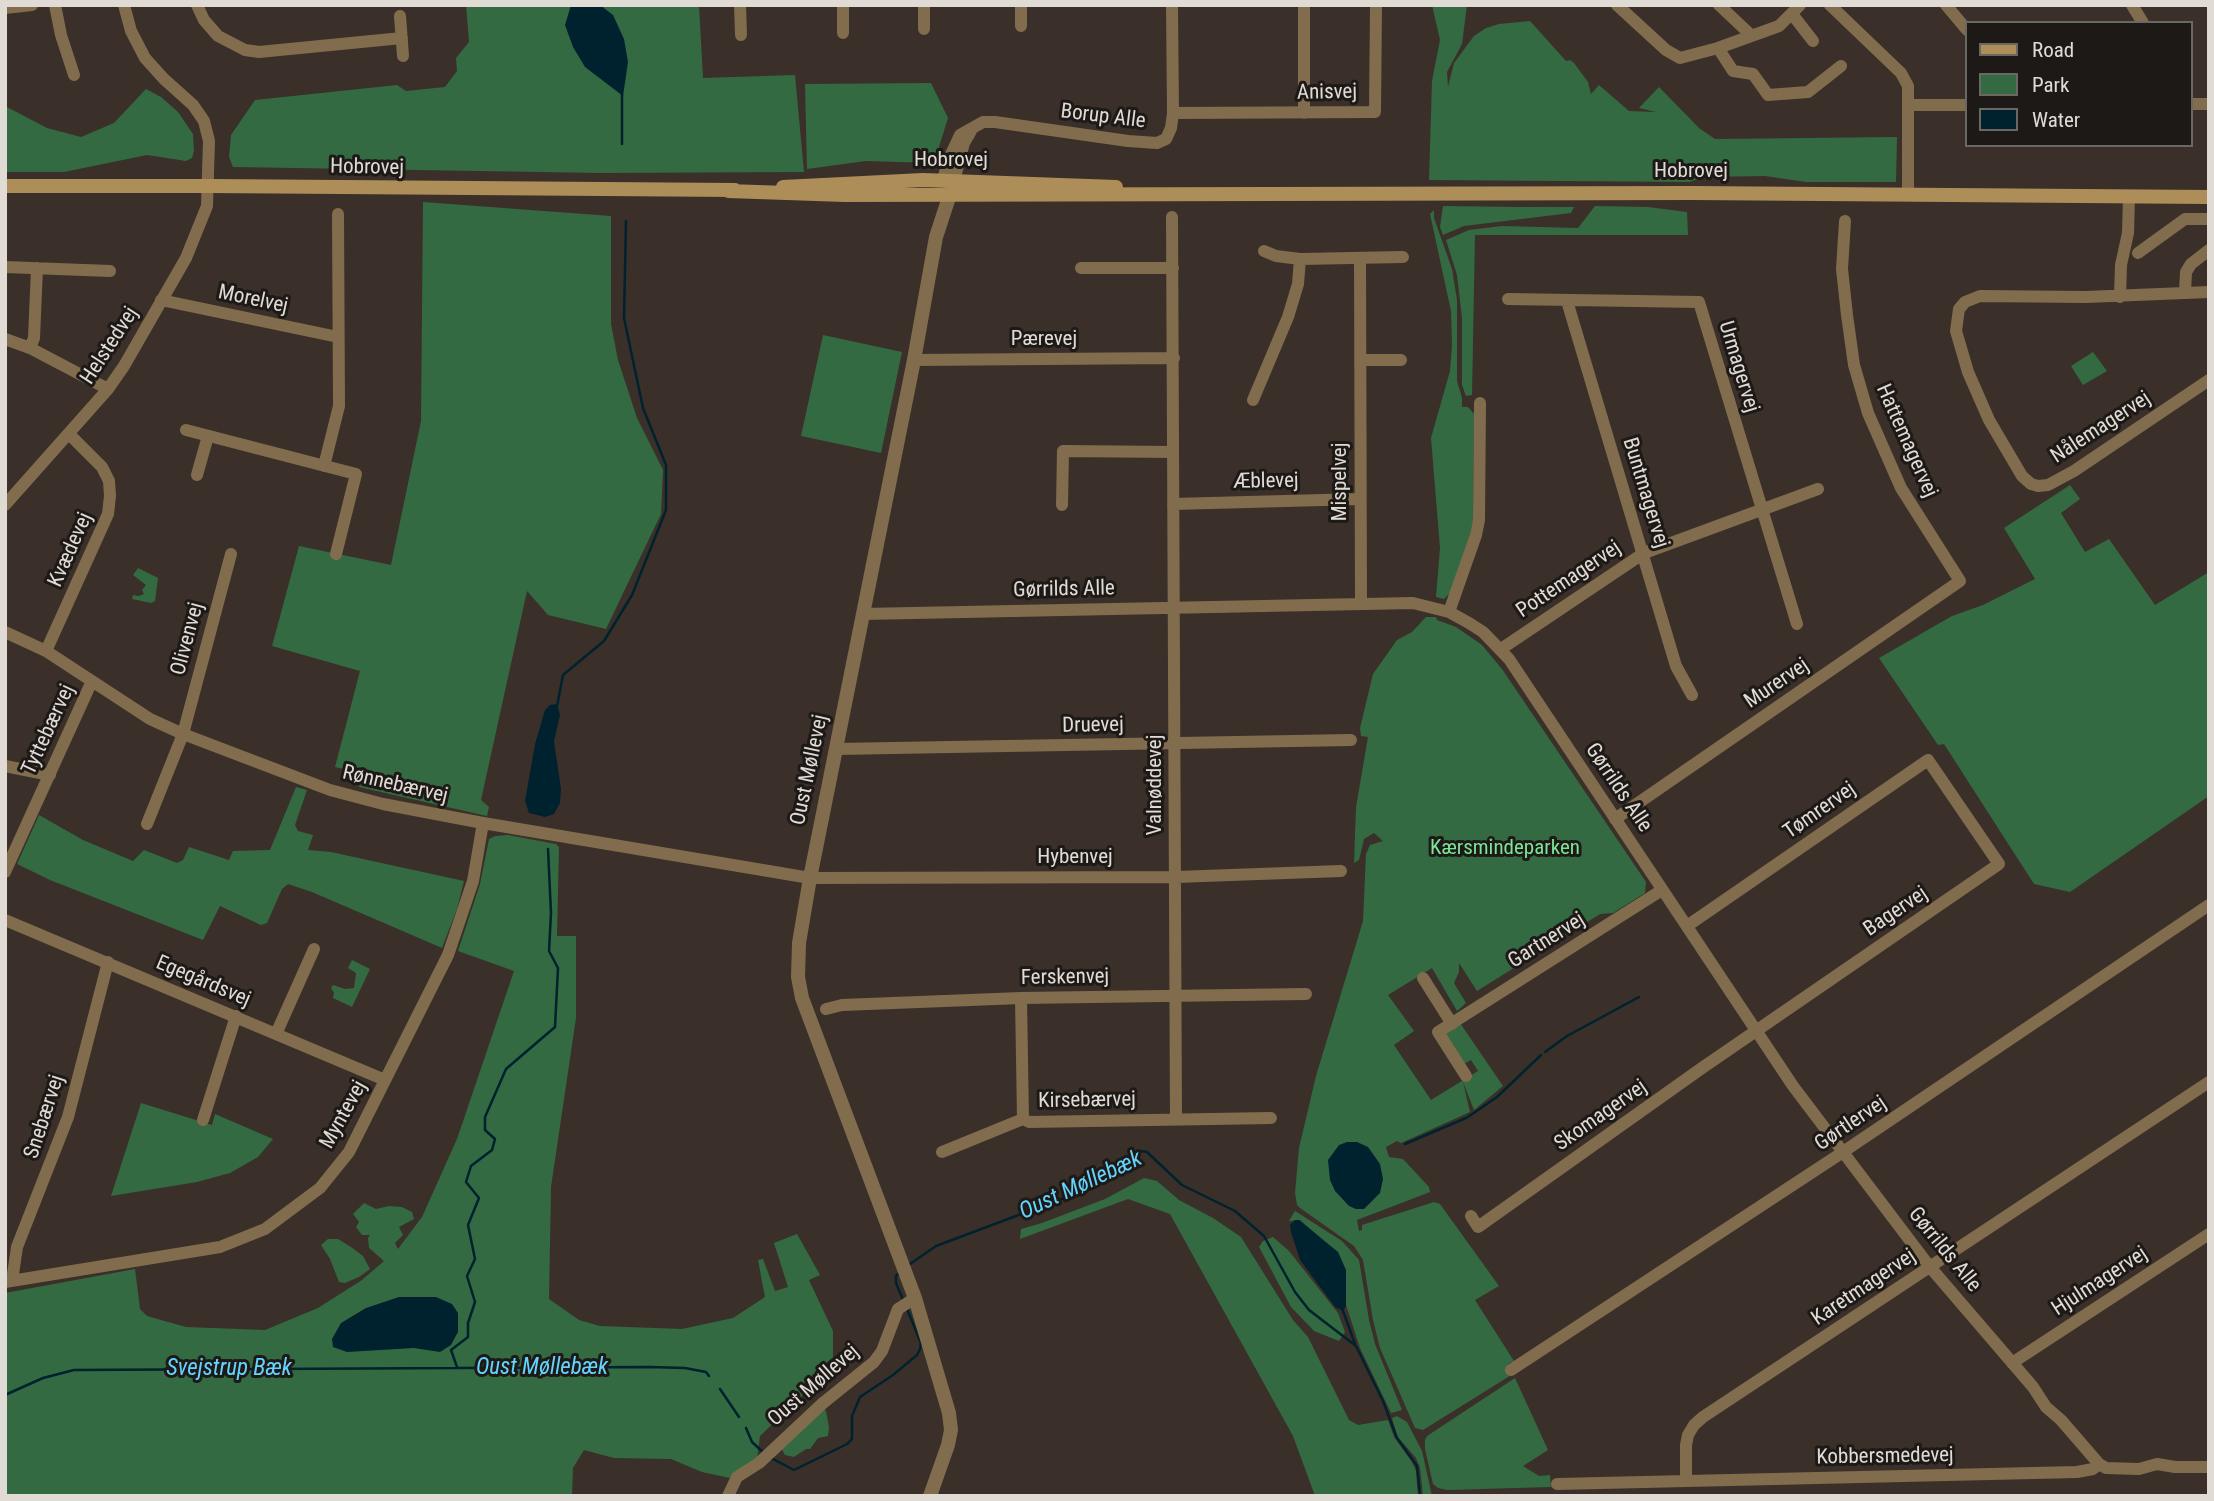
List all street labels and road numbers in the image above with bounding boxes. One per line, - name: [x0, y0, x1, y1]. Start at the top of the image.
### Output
- street label: Anisvej: [1297, 80, 1357, 106]
- street label: Borup Alle: [1059, 99, 1147, 135]
- street label: Hobrovej: [914, 148, 988, 174]
- street label: Hobrovej: [330, 155, 404, 181]
- street label: Hobrovej: [1654, 159, 1728, 185]
- street label: Morelvej: [216, 280, 290, 320]
- street label: Helstedvej: [76, 303, 144, 389]
- street label: Urmagervej: [1712, 318, 1764, 416]
- street label: Pærevej: [1011, 327, 1077, 353]
- street label: Hattemagervej: [1870, 380, 1942, 502]
- street label: Nålemagervej: [2046, 386, 2156, 470]
- street label: Buntmagervej: [1616, 435, 1674, 551]
- street label: Mispelvej: [1328, 443, 1354, 521]
- street label: Æblevej: [1233, 469, 1299, 495]
- street label: Kvædevej: [43, 509, 99, 591]
- street label: Pottemagervej: [1512, 536, 1626, 624]
- street label: Gørrilds Alle: [1013, 577, 1115, 603]
- street label: Olivenvej: [166, 600, 210, 678]
- street label: Murervej: [1740, 653, 1814, 715]
- street label: Tyttebærvej: [17, 681, 81, 779]
- street label: Oust Møllevej: [786, 712, 834, 828]
- street label: Druevej: [1062, 713, 1124, 739]
- street label: Valnøddevej: [1143, 735, 1169, 835]
- street label: Gørrilds Alle: [1579, 739, 1657, 837]
- street label: Rønnebærvej: [340, 761, 450, 809]
- street label: Tømrervej: [1779, 777, 1861, 845]
- street label: Hybenvej: [1037, 845, 1113, 871]
- street label: Bagervej: [1859, 882, 1933, 942]
- street label: Gartnervej: [1504, 908, 1590, 974]
- street label: Egegårdsvej: [152, 951, 254, 1013]
- street label: Ferskenvej: [1021, 965, 1109, 991]
- street label: Snebærvej: [20, 1072, 70, 1162]
- street label: Skomagervej: [1550, 1075, 1652, 1157]
- street label: Myntevej: [315, 1076, 373, 1154]
- street label: Kirsebærvej: [1038, 1088, 1136, 1114]
- street label: Gørtlervej: [1811, 1091, 1891, 1157]
- street label: Gørrilds Alle: [1902, 1203, 1986, 1297]
- street label: Hjulmagervej: [2048, 1242, 2152, 1322]
- street label: Karetmagervej: [1807, 1244, 1921, 1332]
- street label: Oust Møllevej: [763, 1340, 865, 1432]
- street label: Kobbersmedevej: [1816, 1443, 1954, 1471]

